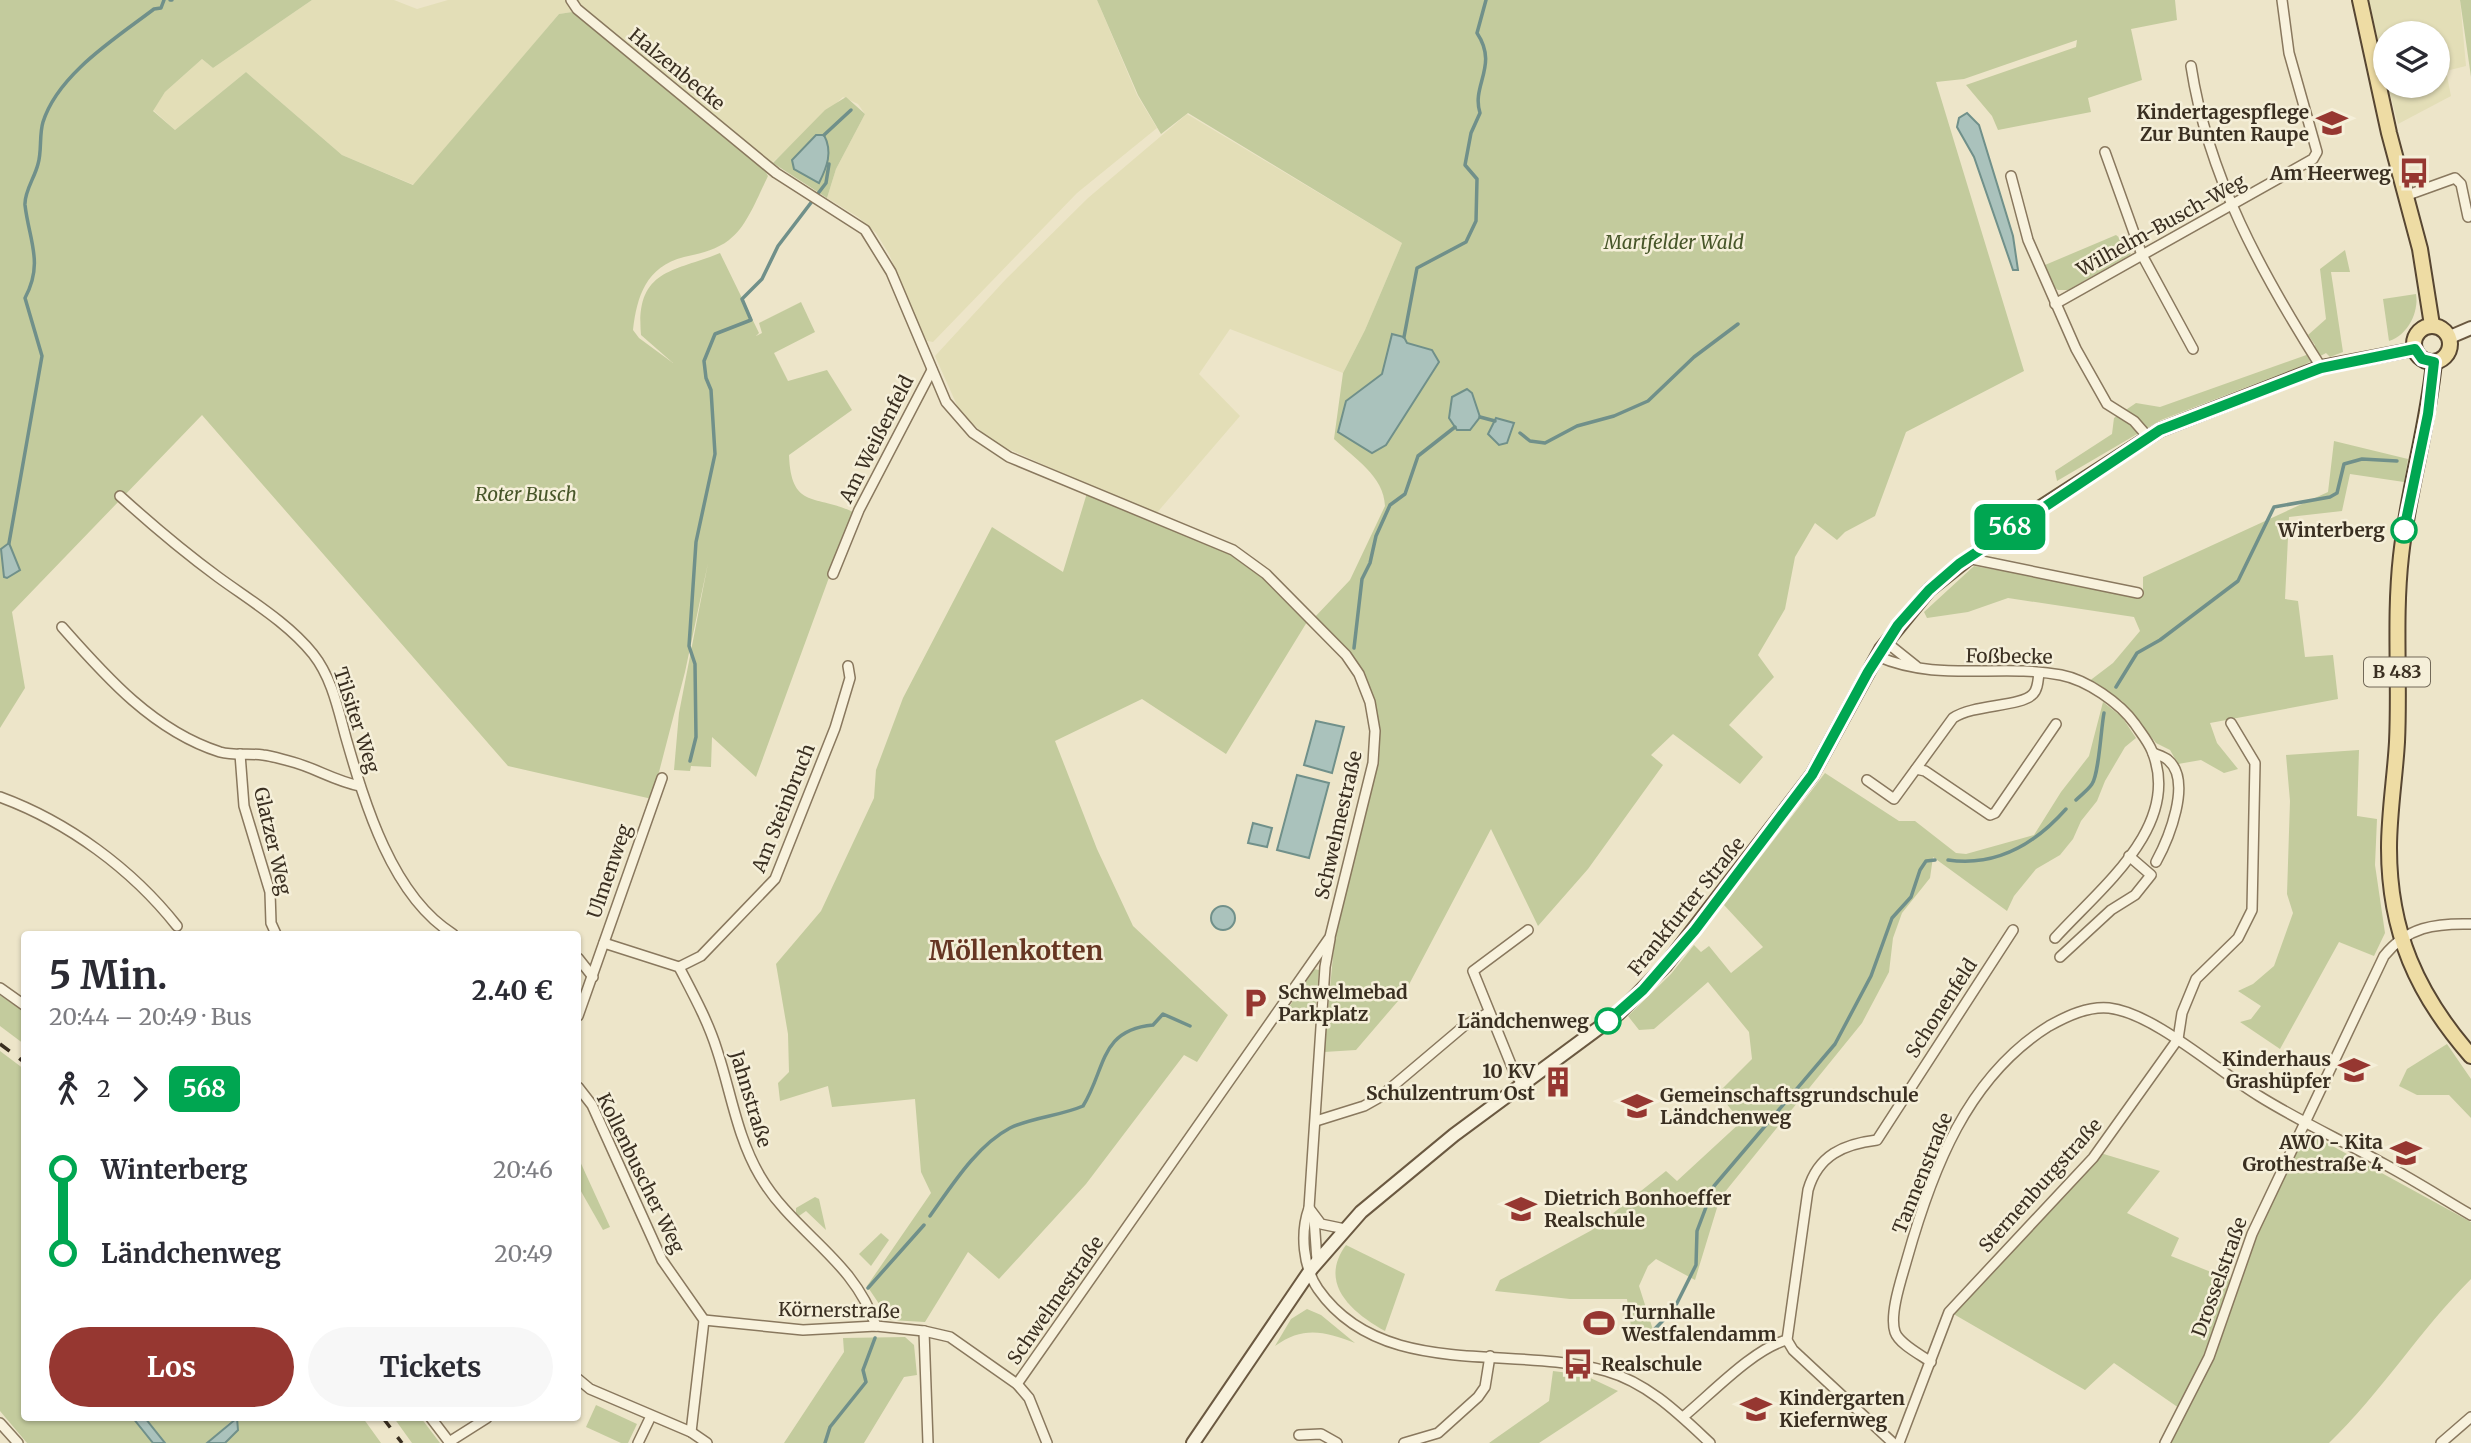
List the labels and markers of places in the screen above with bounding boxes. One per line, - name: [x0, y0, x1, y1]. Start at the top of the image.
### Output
- place label: Kindertagespflege Zur Bunten Raupe: [2136, 100, 2309, 146]
- school or university icon: Kindertagespflege Zur Bunten Raupe: [2315, 106, 2349, 140]
- bus stop icon: Am Heerweg: [2397, 156, 2431, 190]
- place label: Am Heerweg: [2269, 161, 2391, 185]
- marker: Winterberg: [2391, 517, 2417, 543]
- place label: Winterberg: [2277, 518, 2385, 542]
- place label: Schwelmebad Parkplatz: [1278, 980, 1408, 1026]
- parking icon: Schwelmebad Parkplatz: [1238, 986, 1272, 1020]
- marker: Ländchenweg: [1595, 1008, 1621, 1034]
- place label: Ländchenweg: [1458, 1009, 1589, 1033]
- place label: Kinderhaus Grashüpfer: [2222, 1047, 2331, 1093]
- school or university icon: Kinderhaus Grashüpfer: [2337, 1053, 2371, 1087]
- place label: 10 KV Schulzentrum Ost: [1366, 1059, 1536, 1105]
- building icon: 10 KV Schulzentrum Ost: [1541, 1065, 1575, 1099]
- place label: Gemeinschaftsgrundschule Ländchenweg: [1660, 1083, 1919, 1129]
- school or university icon: Gemeinschaftsgrundschule Ländchenweg: [1620, 1089, 1654, 1123]
- place label: AWO - Kita Grothestraße 4: [2243, 1130, 2383, 1176]
- school or university icon: AWO - Kita Grothestraße 4: [2389, 1136, 2423, 1170]
- place label: Dietrich Bonhoeffer Realschule: [1544, 1186, 1732, 1232]
- school or university icon: Dietrich Bonhoeffer Realschule: [1504, 1192, 1538, 1226]
- place label: Turnhalle Westfalendamm: [1621, 1300, 1776, 1346]
- sports icon: Turnhalle Westfalendamm: [1582, 1306, 1616, 1340]
- bus stop icon: Realschule: [1561, 1347, 1595, 1381]
- place label: Realschule: [1601, 1352, 1702, 1376]
- place label: Kindergarten Kiefernweg: [1779, 1386, 1905, 1432]
- school or university icon: Kindergarten Kiefernweg: [1739, 1392, 1773, 1426]

